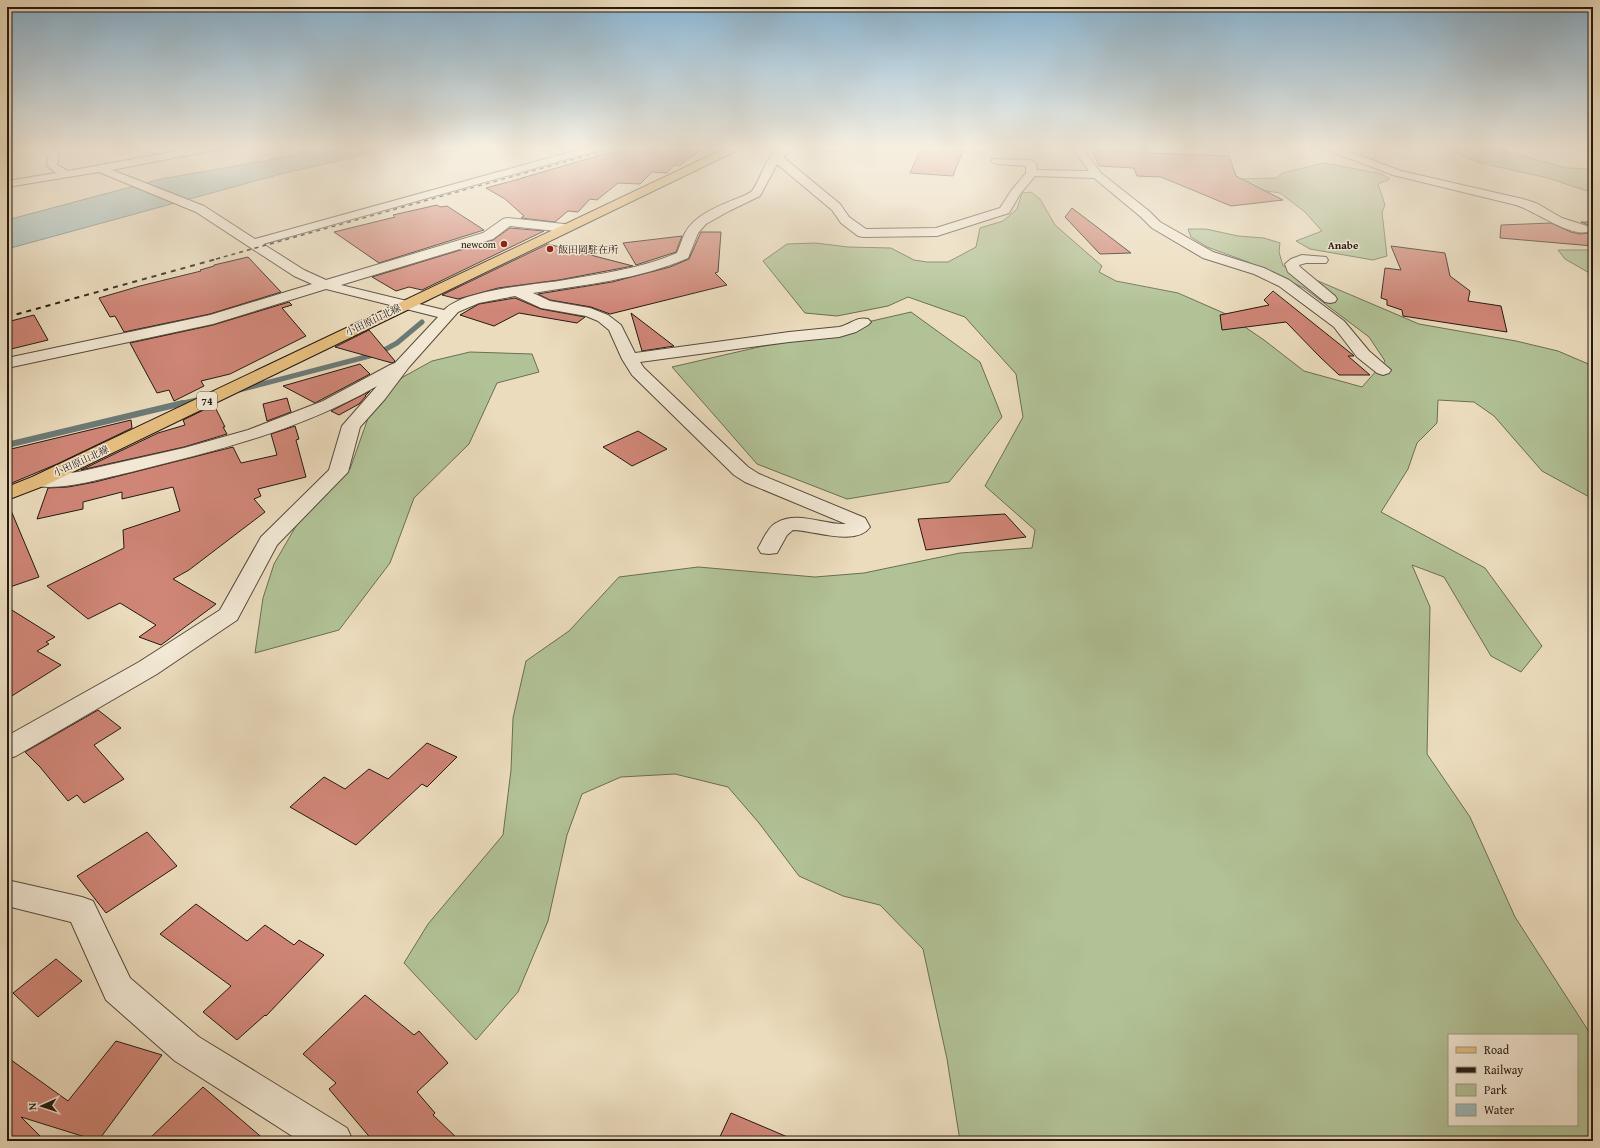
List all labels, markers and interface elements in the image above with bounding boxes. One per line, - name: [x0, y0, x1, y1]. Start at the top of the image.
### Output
- place label: newcom: [461, 237, 497, 252]
- district label: Anabe: [1328, 237, 1359, 253]
- marker: newcom: [499, 239, 509, 249]
- place label: 飯田岡駐在所: [558, 242, 618, 257]
- marker: 飯田岡駐在所: [545, 244, 555, 254]
- street label: 小田原山北線: [343, 300, 403, 340]
- road number: 74: [197, 392, 217, 410]
- street label: 小田原山北線: [51, 442, 111, 480]
- legend: [1448, 1034, 1578, 1126]
- text: Road: [1484, 1041, 1510, 1058]
- text: Railway: [1484, 1061, 1523, 1078]
- text: Park: [1484, 1081, 1508, 1098]
- north arrow: [22, 1086, 62, 1126]
- text: Water: [1484, 1101, 1514, 1118]
- text: N: [24, 1102, 40, 1111]

